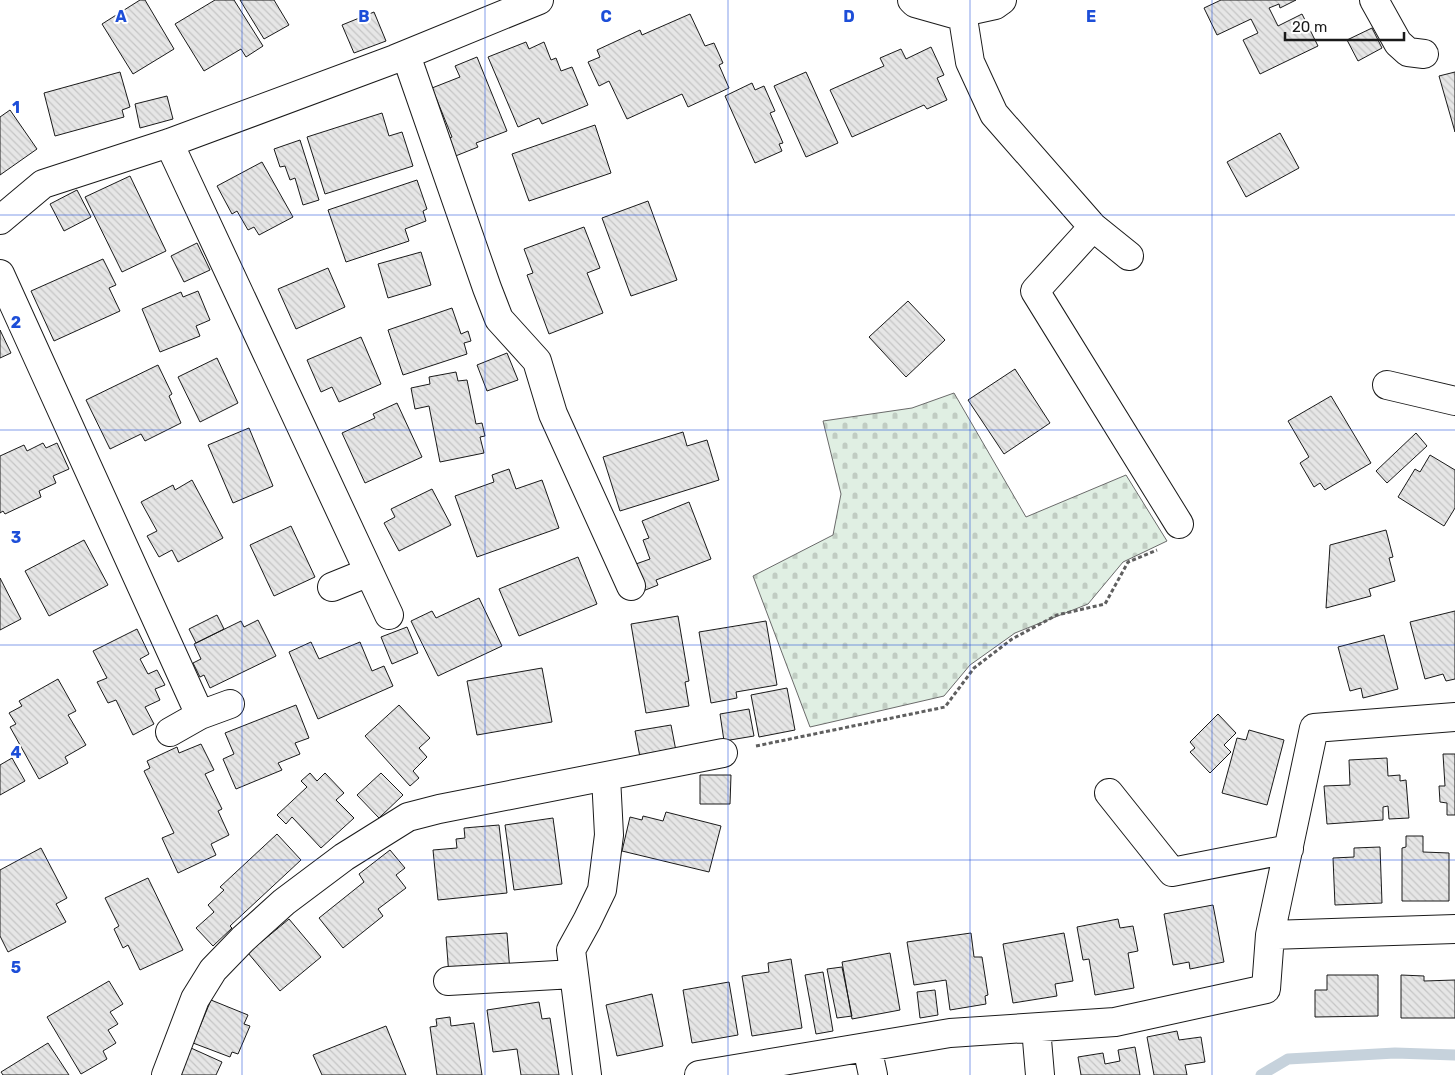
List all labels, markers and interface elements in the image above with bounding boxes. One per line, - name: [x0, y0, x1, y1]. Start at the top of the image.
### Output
- text: A: [115, 7, 127, 26]
- text: B: [358, 7, 370, 26]
- text: C: [600, 7, 612, 26]
- text: D: [843, 7, 855, 26]
- text: E: [1086, 7, 1096, 26]
- scale bar: [1285, 10, 1404, 42]
- text: 20 m: [1292, 18, 1327, 36]
- text: 1: [12, 98, 20, 117]
- text: 2: [11, 313, 21, 332]
- text: 3: [11, 528, 21, 547]
- text: 4: [11, 743, 22, 762]
- text: 5: [11, 958, 21, 977]

